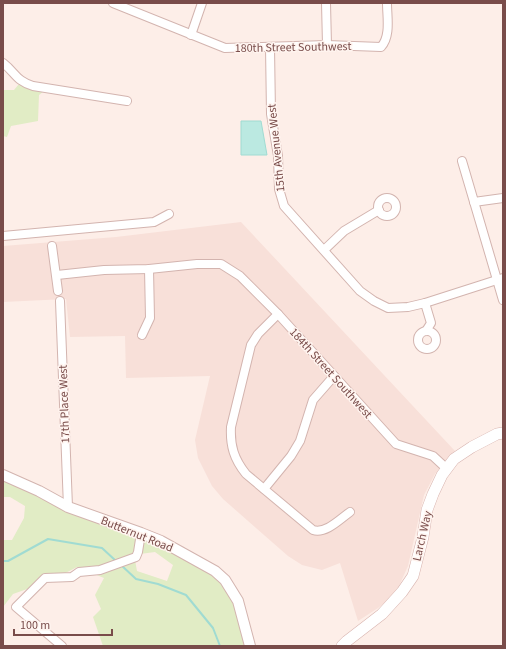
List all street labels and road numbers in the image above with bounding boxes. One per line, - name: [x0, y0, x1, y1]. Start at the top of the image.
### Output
- street label: 180th Street Southwest: [234, 38, 352, 57]
- street label: 15th Avenue West: [263, 103, 290, 193]
- street label: 184th Street Southwest: [285, 324, 376, 422]
- street label: 17th Place West: [55, 364, 74, 444]
- street label: Larch Way: [408, 509, 437, 563]
- street label: Butternut Road: [98, 512, 176, 557]

